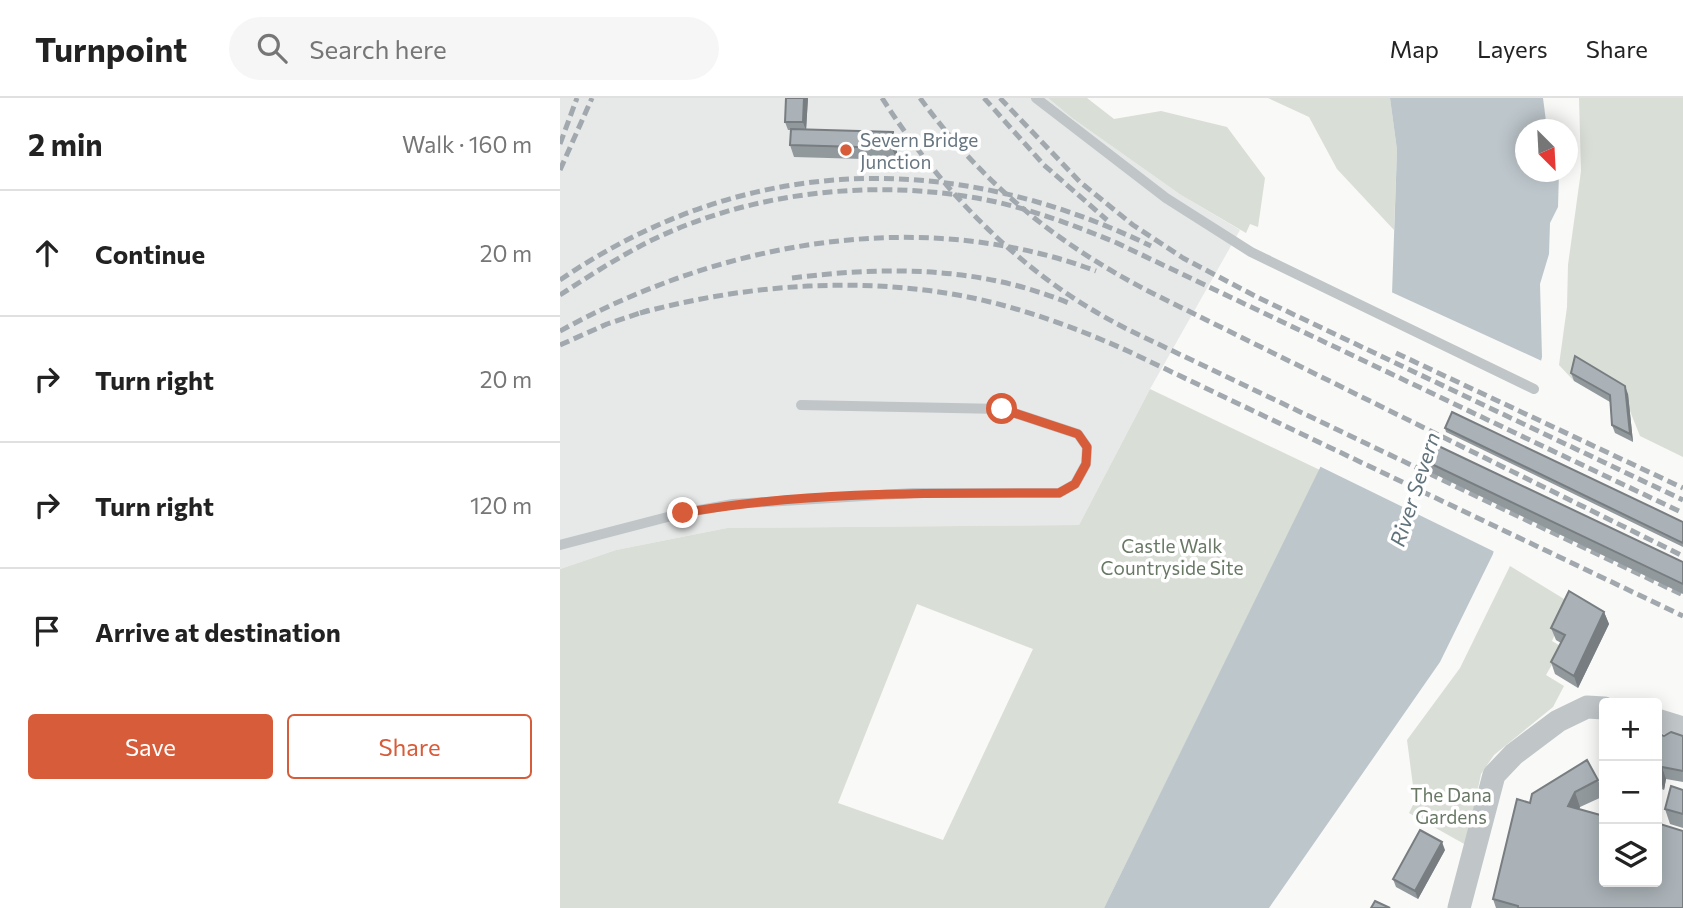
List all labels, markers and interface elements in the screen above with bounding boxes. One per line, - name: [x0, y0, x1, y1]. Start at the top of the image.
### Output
- search box: [229, 17, 719, 80]
- text: Turnpoint: [35, 28, 187, 69]
- icon: search: [253, 29, 291, 67]
- text: Search here: [309, 33, 447, 64]
- text: Map: [1390, 34, 1439, 63]
- text: Layers: [1477, 34, 1548, 63]
- text: Share: [1586, 34, 1648, 63]
- north arrow: [1515, 119, 1578, 182]
- text: 2 min: [28, 125, 103, 162]
- place label: Severn Bridge Junction: [860, 128, 978, 173]
- text: Walk · 160 m: [402, 130, 532, 158]
- marker: Severn Bridge Junction: [838, 142, 854, 158]
- icon: ahead: [28, 234, 66, 272]
- text: Continue: [95, 238, 205, 269]
- text: 20 m: [480, 239, 532, 267]
- icon: right: [28, 360, 66, 398]
- text: Turn right: [95, 364, 214, 395]
- text: 20 m: [480, 365, 532, 393]
- route start: [986, 393, 1017, 424]
- water label: River Severn: [1384, 429, 1444, 549]
- icon: right: [28, 486, 66, 524]
- text: Turn right: [95, 490, 214, 521]
- text: 120 m: [470, 491, 532, 519]
- route end: [667, 497, 698, 528]
- park label: Castle Walk Countryside Site: [1101, 534, 1243, 579]
- icon: arrive: [28, 612, 66, 650]
- text: Arrive at destination: [95, 616, 341, 647]
- map controls: [1599, 698, 1662, 887]
- button: +: [1599, 698, 1662, 761]
- button: Save: [28, 714, 273, 779]
- button: Share: [287, 714, 532, 779]
- button: −: [1599, 761, 1662, 824]
- park label: The Dana Gardens: [1410, 783, 1492, 828]
- button: layers: [1599, 824, 1662, 887]

